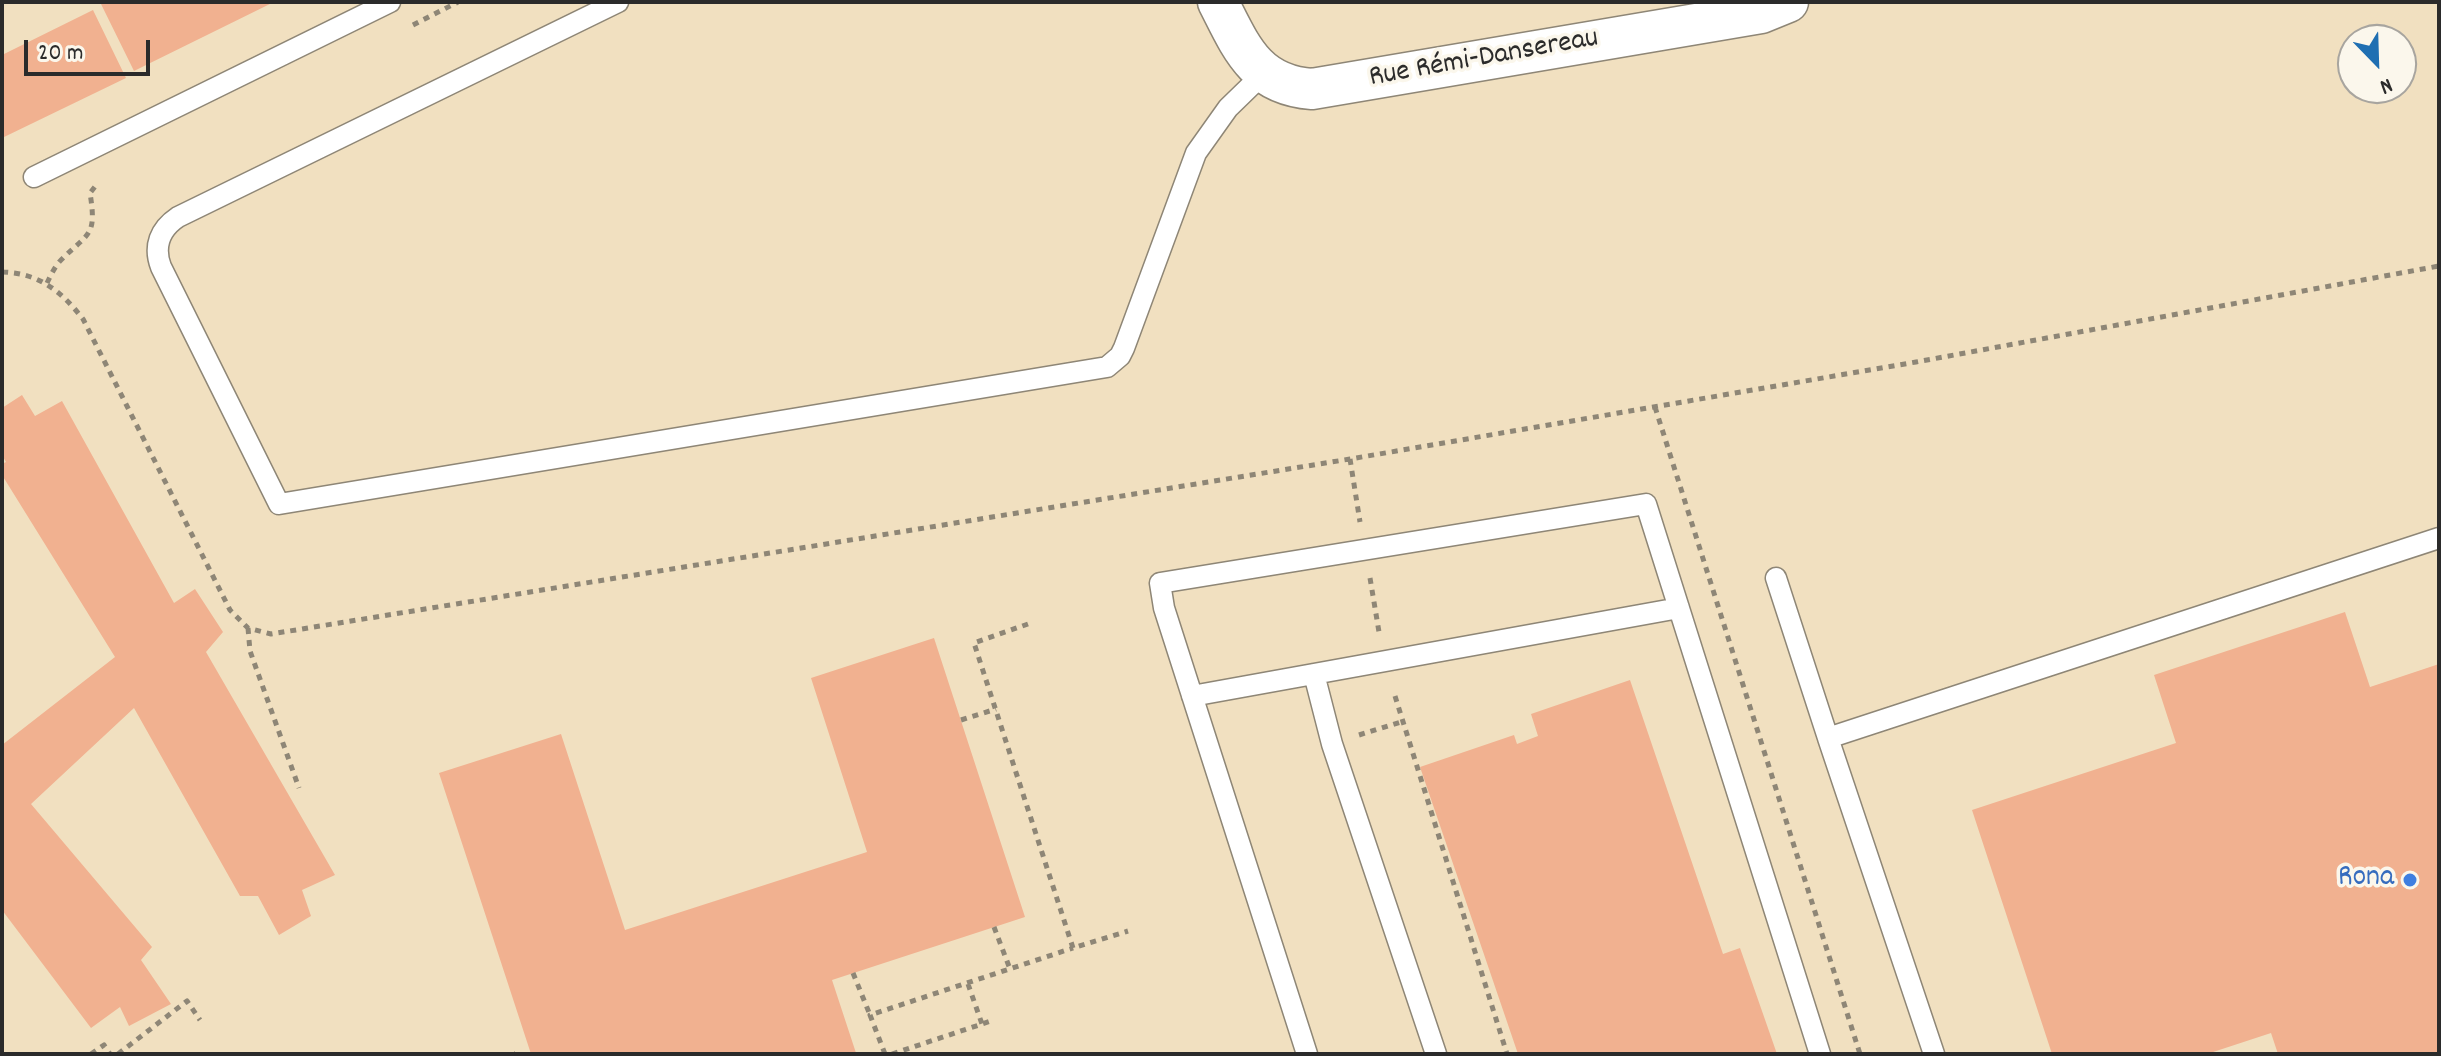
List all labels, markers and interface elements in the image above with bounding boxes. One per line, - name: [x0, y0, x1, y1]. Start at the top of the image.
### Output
- street label: Rue Rémi-Dansereau: [1367, 22, 1601, 98]
- scale bar: [28, 24, 154, 74]
- north arrow: [2337, 24, 2417, 104]
- text: 20 m: [38, 37, 84, 71]
- text: N: [2375, 68, 2397, 101]
- place label: Rona: [2338, 862, 2394, 898]
- marker: Rona: [2401, 871, 2419, 889]

